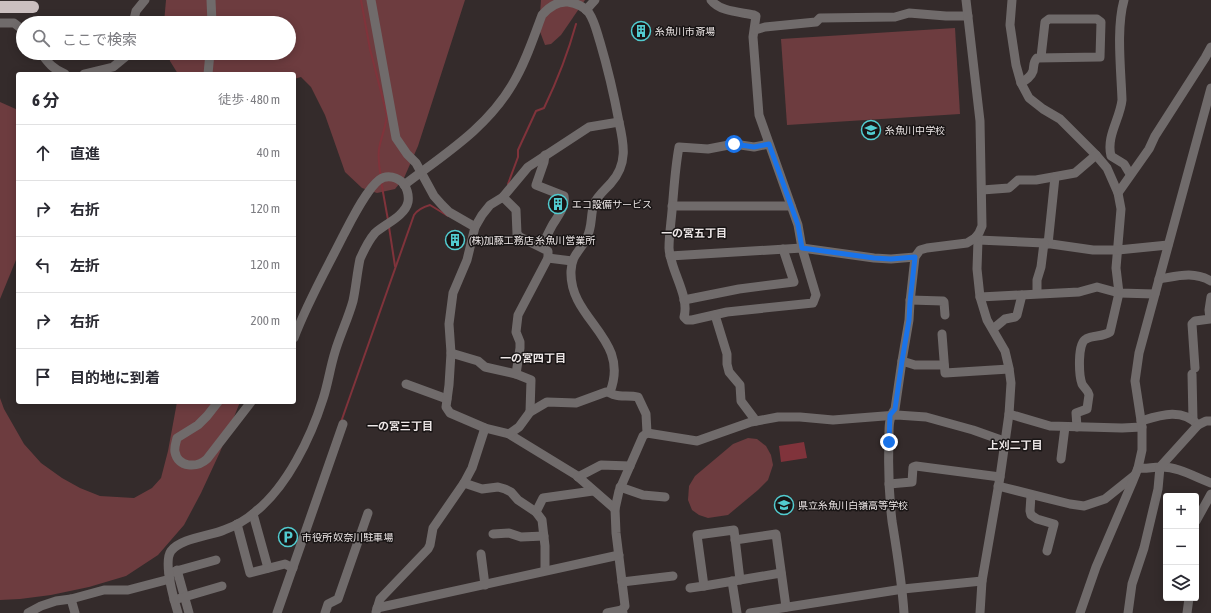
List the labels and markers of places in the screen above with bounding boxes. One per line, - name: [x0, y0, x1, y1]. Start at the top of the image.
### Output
- building icon: 糸魚川市斎場: [630, 20, 652, 42]
- place label: 糸魚川市斎場: [655, 26, 715, 37]
- school or university icon: 糸魚川中学校: [860, 119, 882, 141]
- place label: 糸魚川中学校: [885, 125, 945, 136]
- building icon: エコ設備サービス: [547, 193, 569, 215]
- place label: エコ設備サービス: [572, 199, 652, 210]
- building icon: (株)加藤工務店 糸魚川営業所: [444, 229, 466, 251]
- place label: (株)加藤工務店 糸魚川営業所: [469, 235, 595, 246]
- school or university icon: 県立糸魚川白嶺高等学校: [773, 494, 795, 516]
- place label: 県立糸魚川白嶺高等学校: [798, 500, 908, 511]
- parking icon: 市役所 奴奈川駐車場: [277, 526, 299, 548]
- place label: 市役所 奴奈川駐車場: [302, 532, 393, 543]

